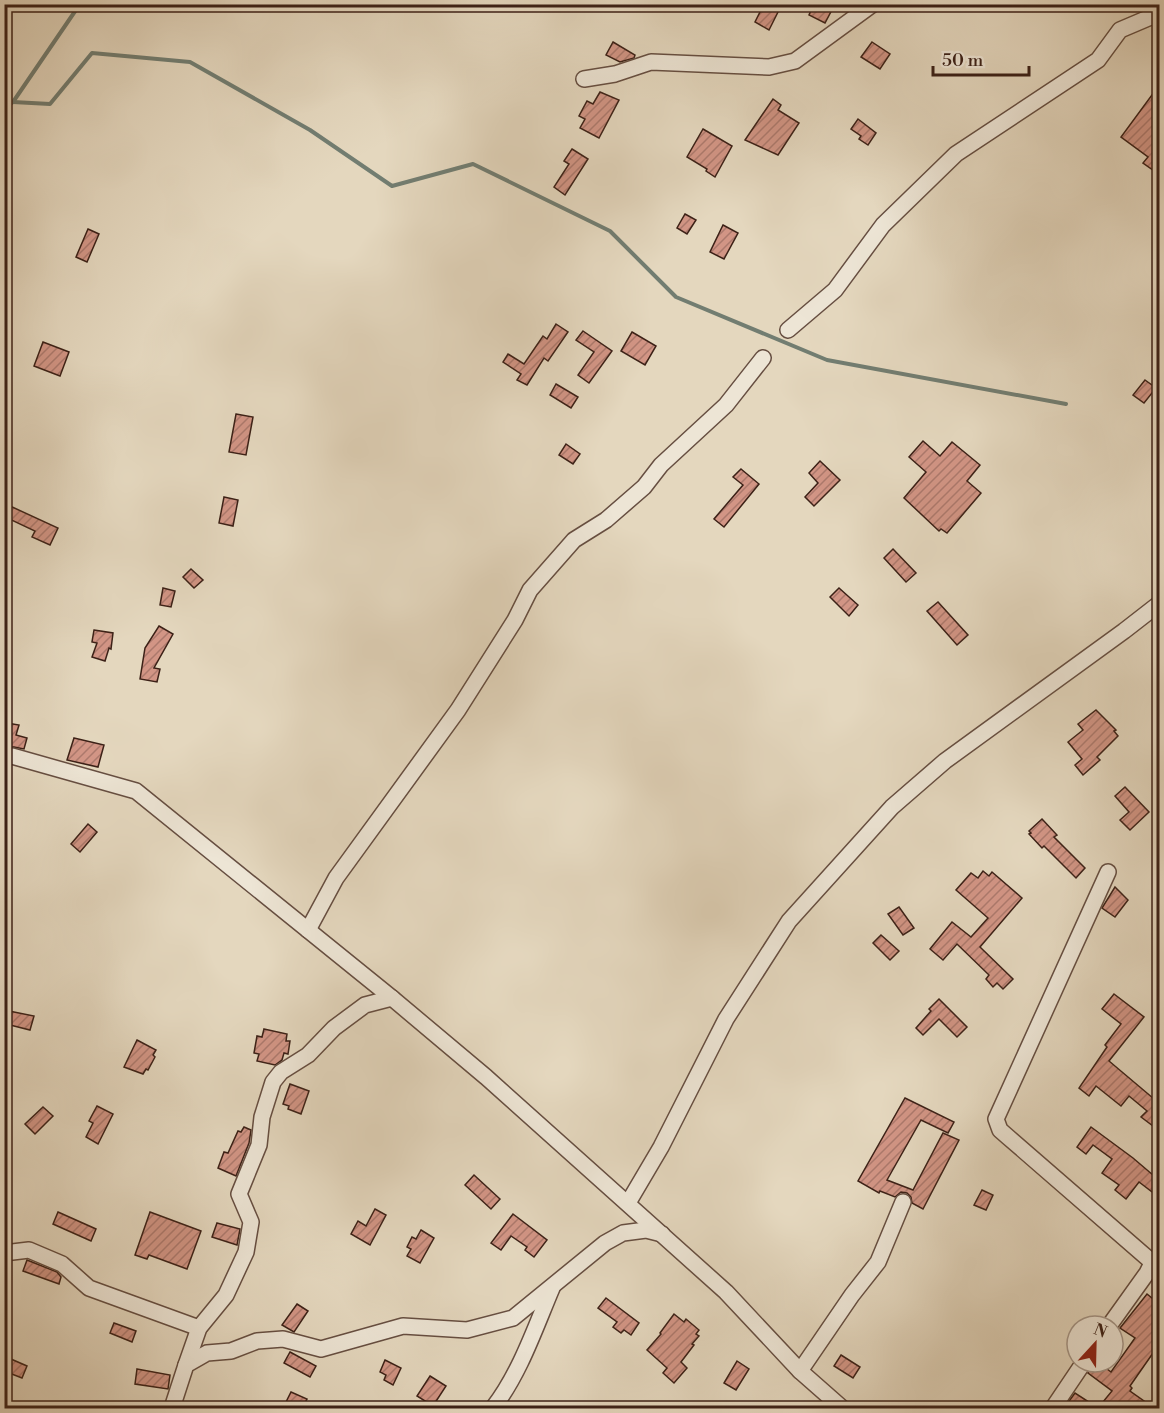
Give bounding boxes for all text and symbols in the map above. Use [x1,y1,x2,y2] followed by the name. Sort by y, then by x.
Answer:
[933,39,1029,77] scale bar
[942,49,984,72] text: 50 m
[1065,1314,1125,1374] north arrow
[1091,1319,1110,1343] text: N

